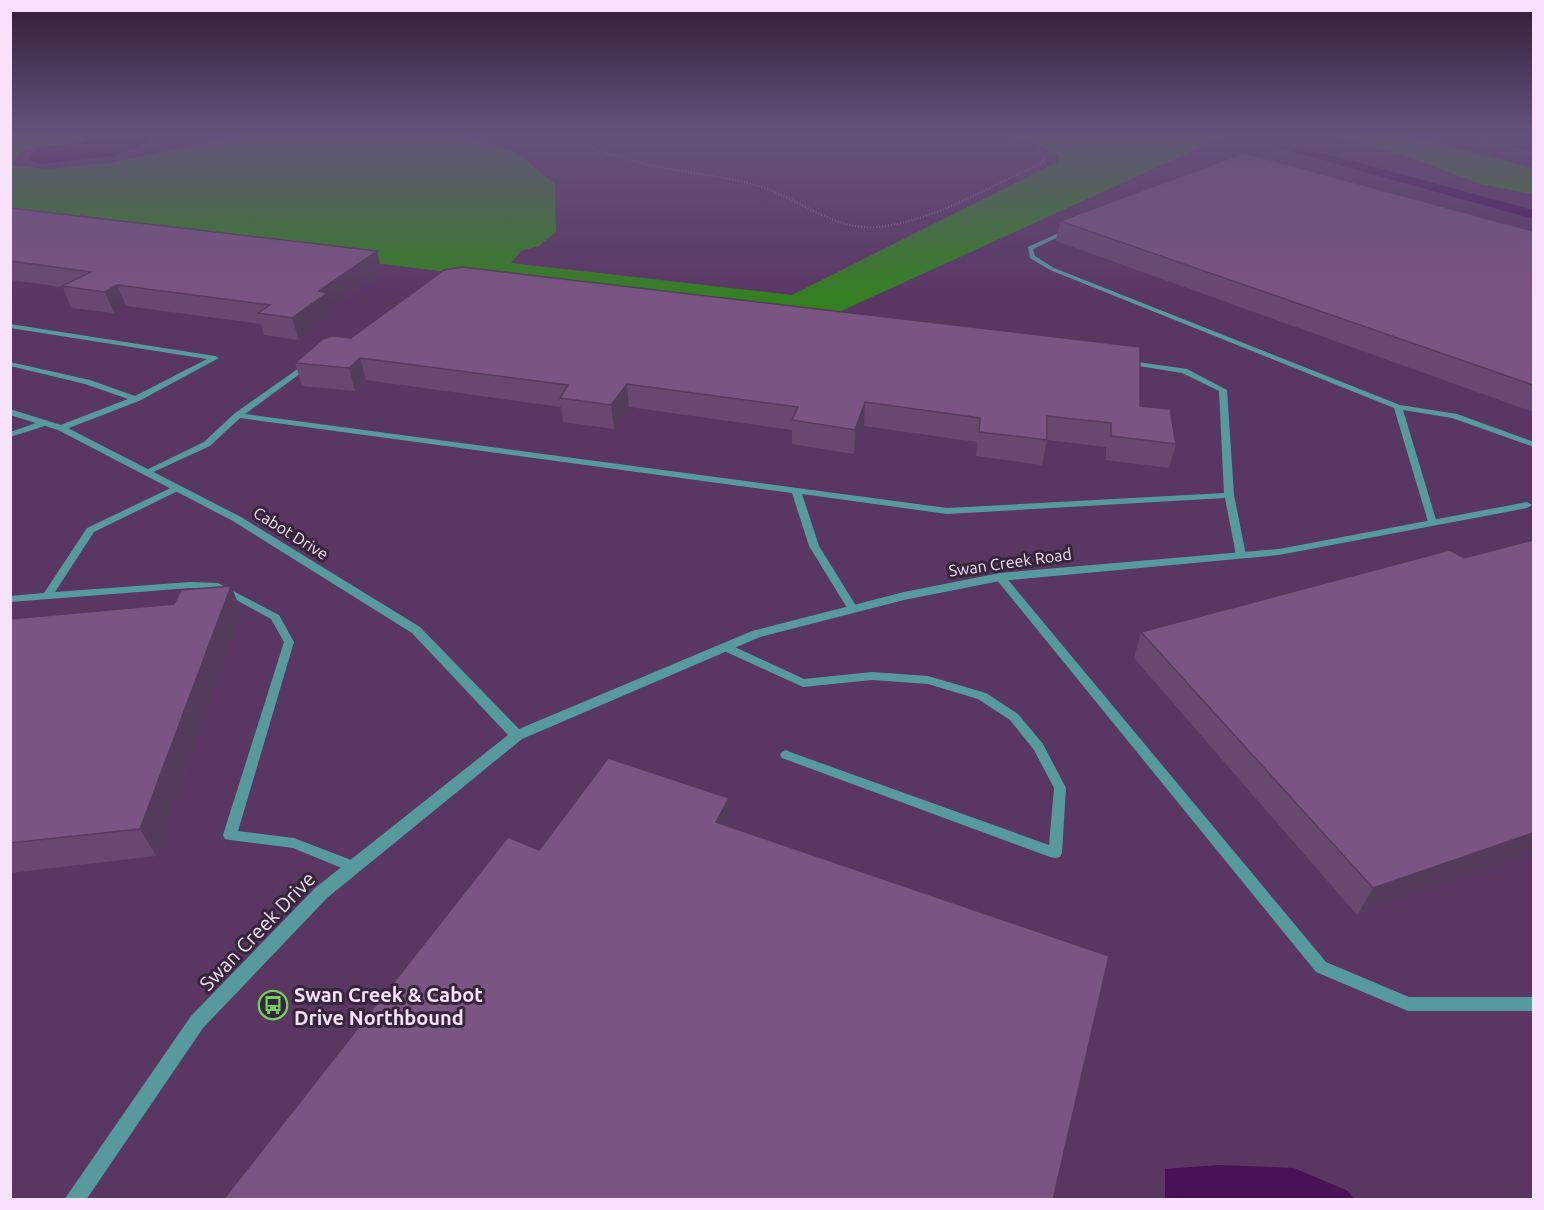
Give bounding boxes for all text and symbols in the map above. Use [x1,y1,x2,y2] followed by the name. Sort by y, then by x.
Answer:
[250,503,332,563] street label: Cabot Drive
[947,544,1073,580] street label: Swan Creek Road
[195,867,319,995] street label: Swan Creek Drive
[294,983,483,1029] place label: Swan Creek & Cabot Drive Northbound
[257,989,289,1021] bus stop icon: Swan Creek & Cabot Drive Northbound

